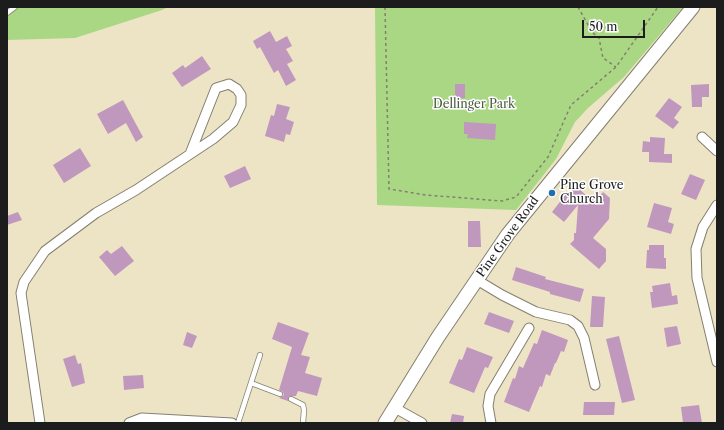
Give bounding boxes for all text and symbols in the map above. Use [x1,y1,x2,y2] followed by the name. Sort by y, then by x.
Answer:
[584,12,647,38] scale bar
[589,19,618,34] text: 50 m
[433,98,515,112] park label: Dellinger Park
[560,179,623,207] place label: Pine Grove Church
[547,188,557,198] marker: Pine Grove Church
[474,194,542,280] street label: Pine Grove Road

